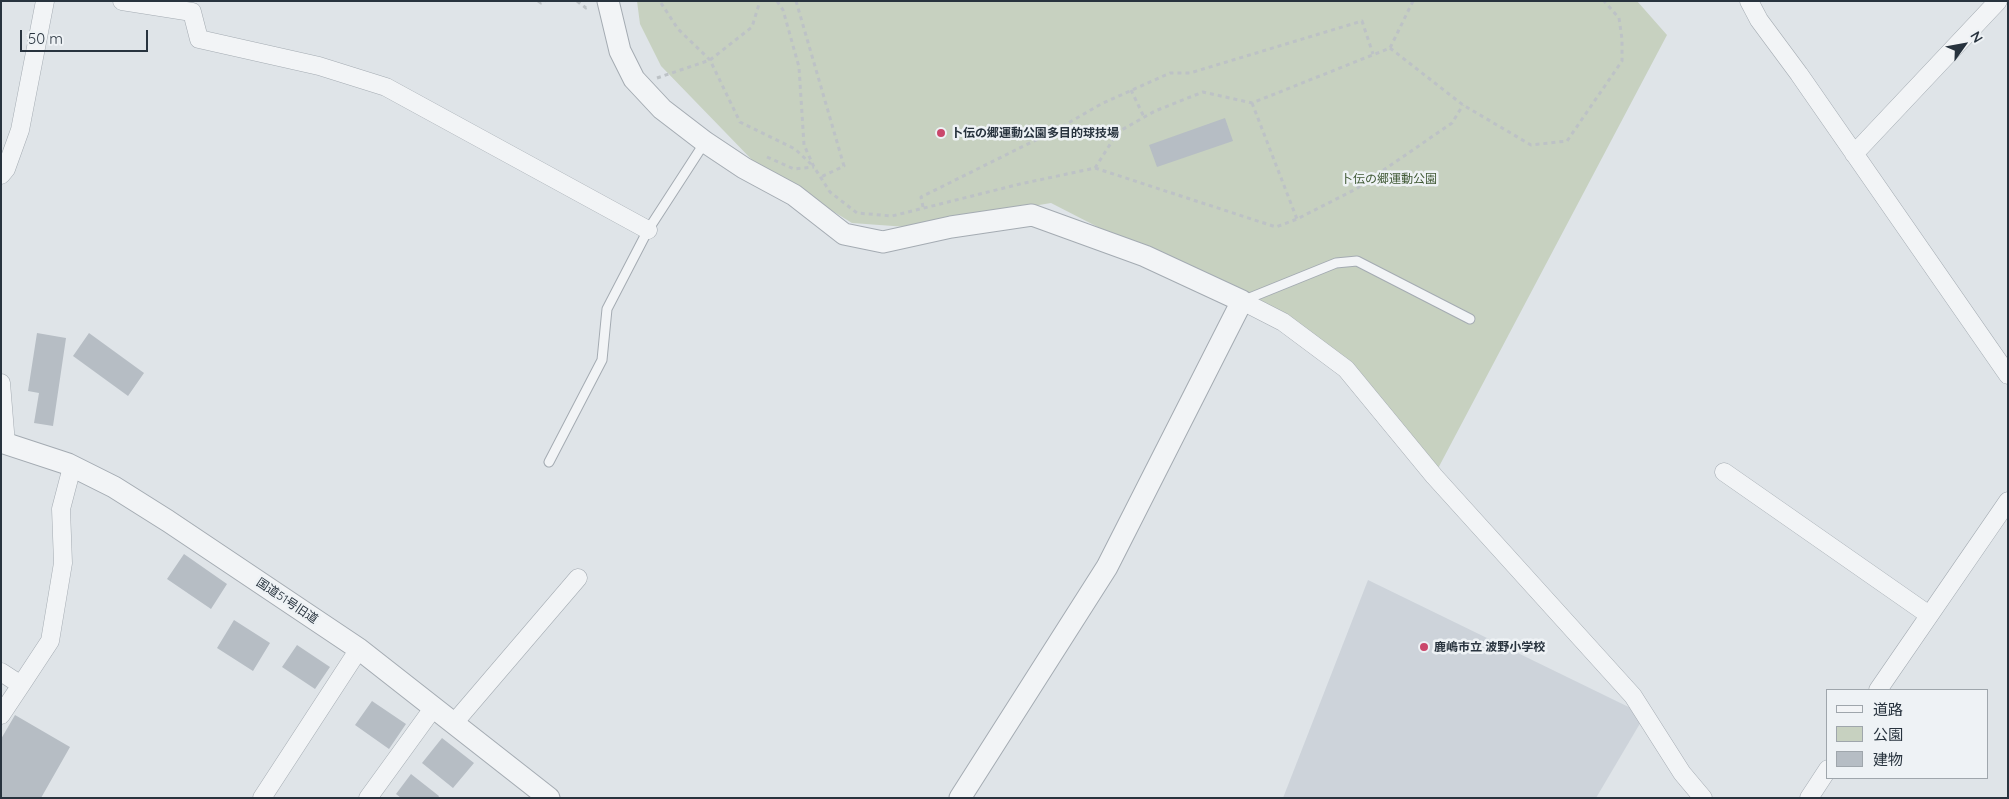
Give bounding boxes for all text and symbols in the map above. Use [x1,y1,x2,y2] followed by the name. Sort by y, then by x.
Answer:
[22,20,150,52] scale bar
[1939,20,1989,70] north arrow
[1966,28,1987,46] text: N
[28,29,63,48] text: 50 m
[951,126,1119,140] place label: 卜伝の郷運動公園多目的球技場
[935,127,947,139] marker: 卜伝の郷運動公園多目的球技場
[1341,172,1437,186] park label: 卜伝の郷運動公園
[254,575,320,627] street label: 国道51号旧道
[1434,640,1545,654] place label: 鹿嶋市立 波野小学校
[1418,641,1430,653] marker: 鹿嶋市立 波野小学校
[1826,689,1989,779] legend
[1873,700,1903,719] text: 道路
[1873,725,1903,744] text: 公園
[1873,750,1903,769] text: 建物

